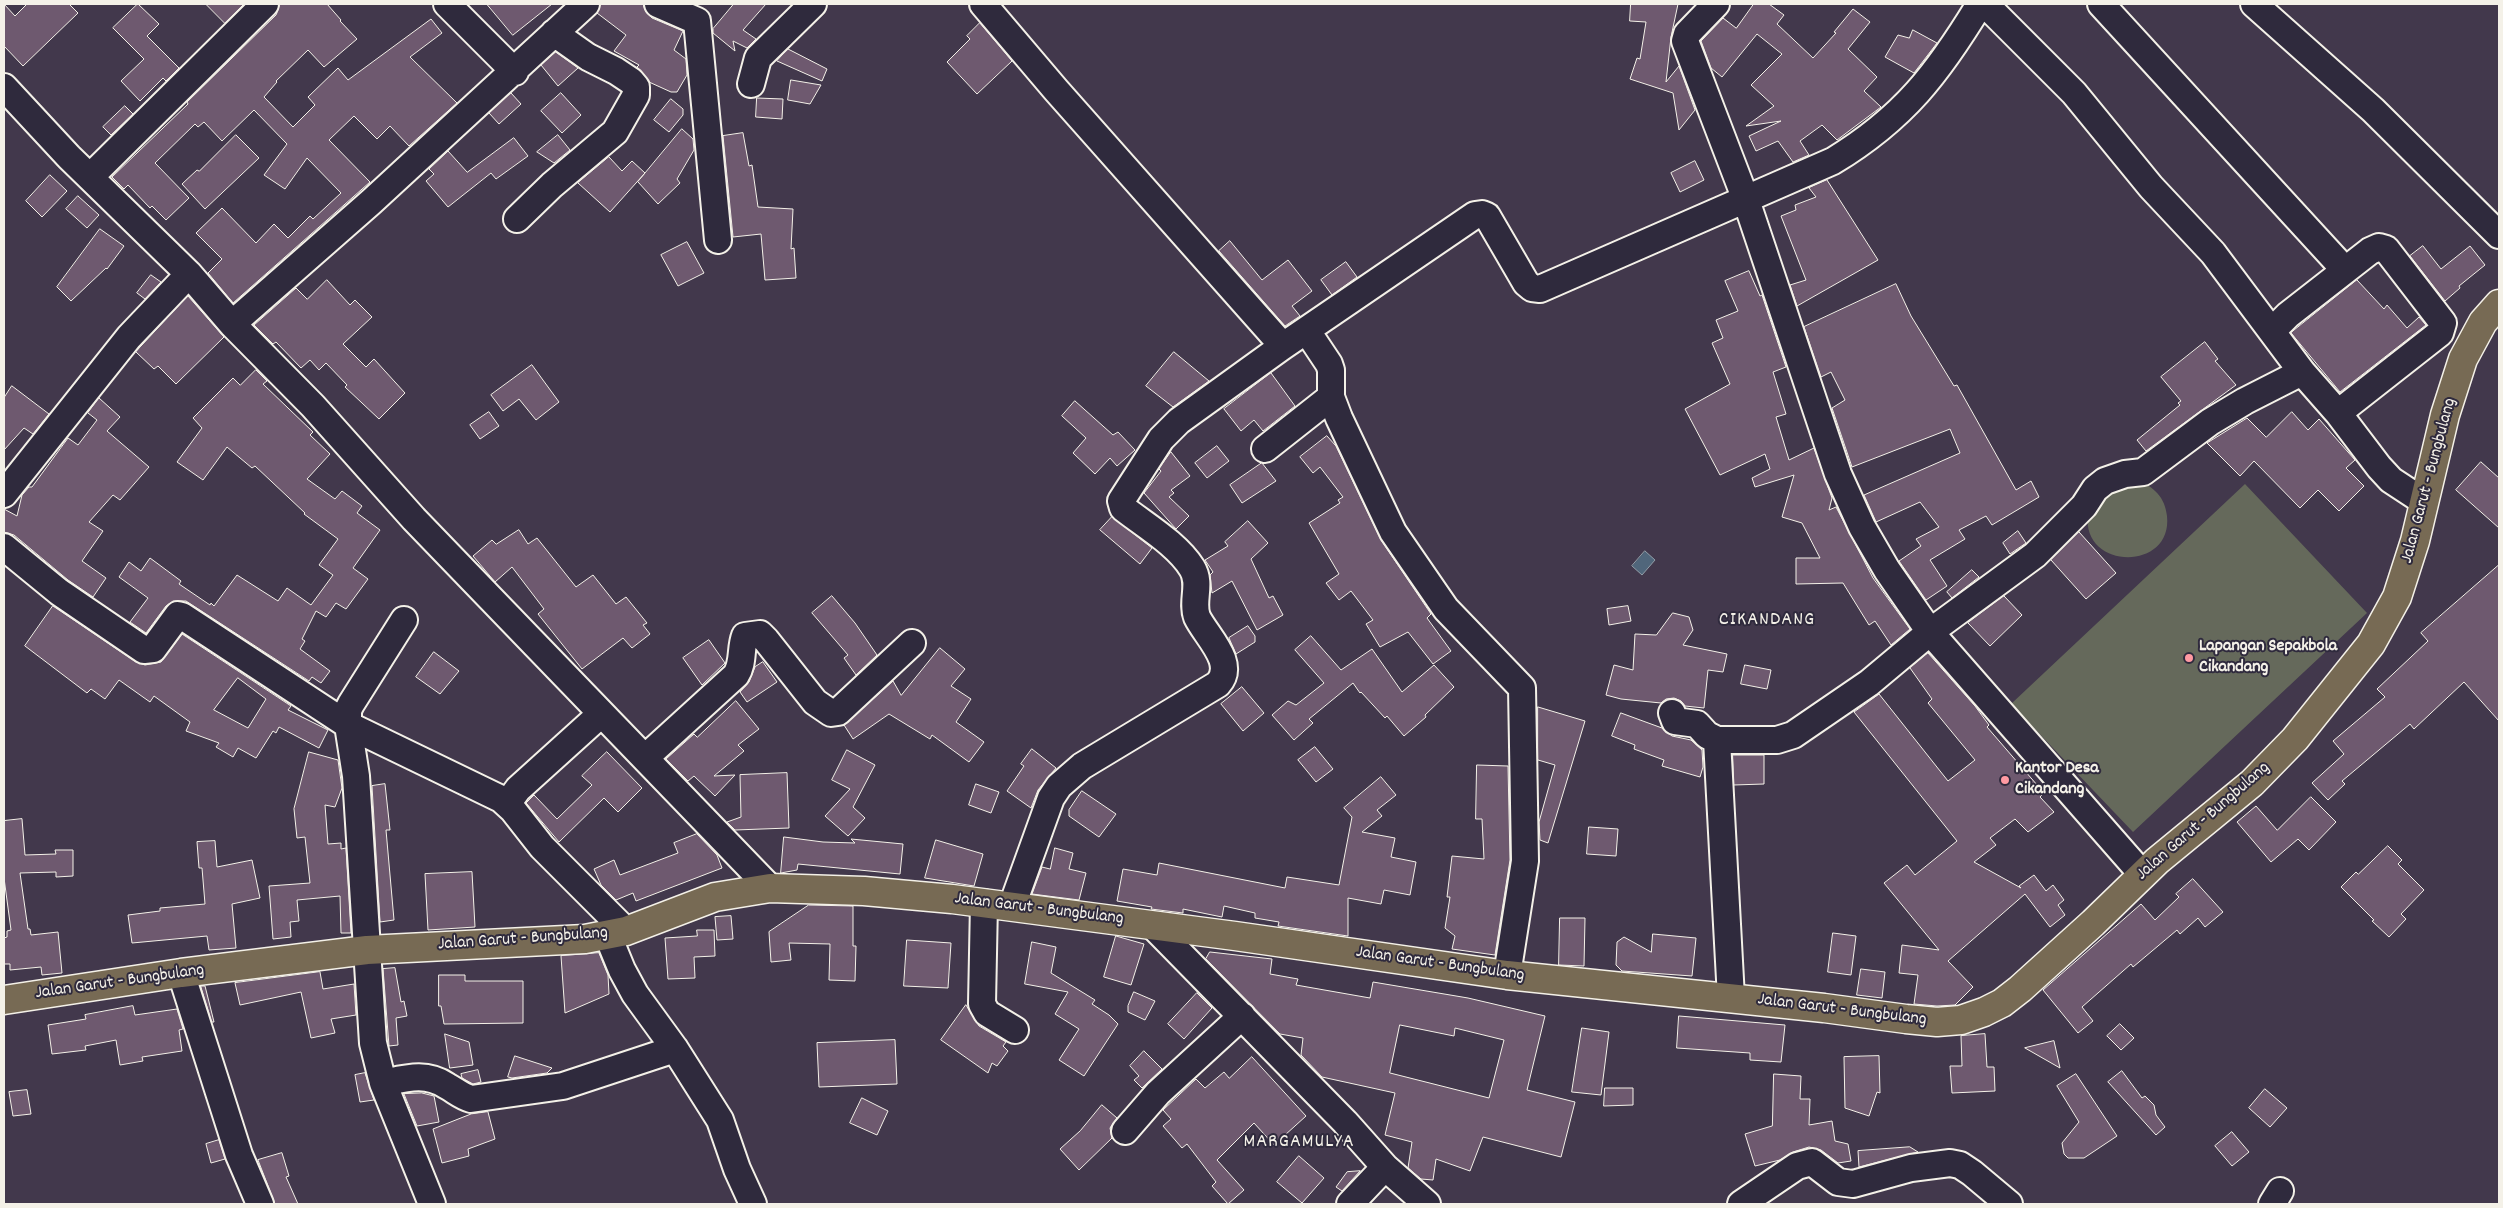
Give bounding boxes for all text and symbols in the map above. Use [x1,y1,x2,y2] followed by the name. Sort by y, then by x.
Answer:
[2398,396,2462,566] street label: Jalan Garut - Bungbulang
[1718,609,1816,633] district label: CIKANDANG
[2199,637,2337,680] place label: Lapangan Sepakbola Cikandang
[2183,652,2195,664] marker: Lapangan Sepakbola Cikandang
[2133,758,2275,886] street label: Jalan Garut - Bungbulang
[2015,759,2099,802] place label: Kantor Desa Cikandang
[1999,774,2011,786] marker: Kantor Desa Cikandang
[953,889,1125,931] street label: Jalan Garut - Bungbulang
[437,923,609,957] street label: Jalan Garut - Bungbulang
[1354,942,1526,988] street label: Jalan Garut - Bungbulang
[34,960,206,1006] street label: Jalan Garut - Bungbulang
[1756,990,1928,1032] street label: Jalan Garut - Bungbulang
[1242,1131,1356,1155] district label: MARGAMULYA

